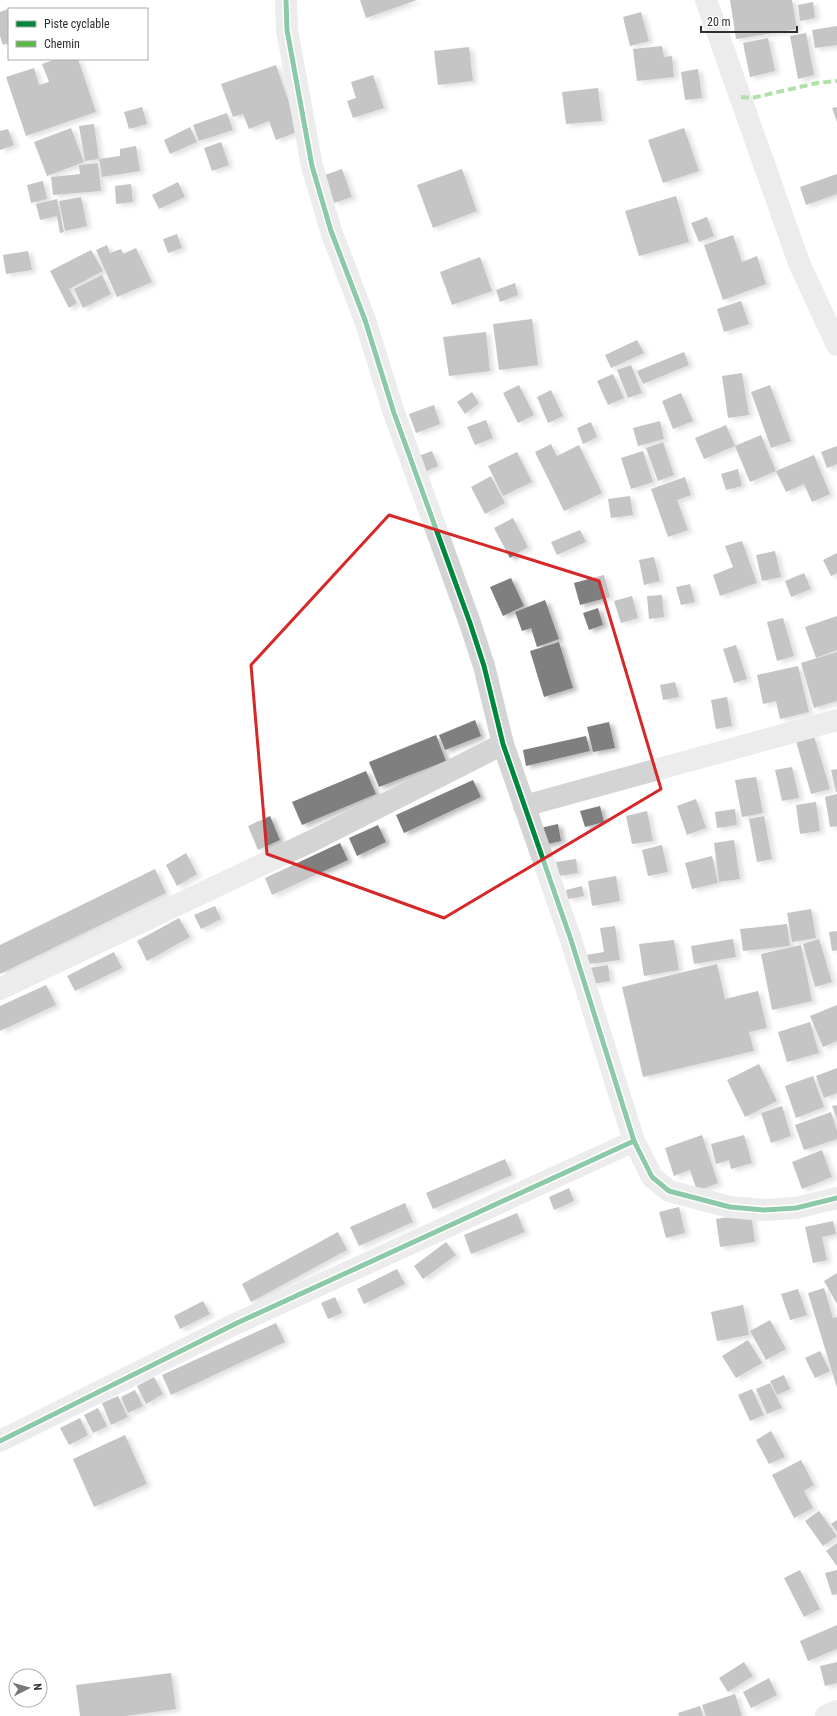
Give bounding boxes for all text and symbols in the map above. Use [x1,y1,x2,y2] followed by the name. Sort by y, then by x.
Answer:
[8,8,148,60] legend
[701,8,797,34] scale bar
[707,15,731,29] text: 20 m
[44,17,110,31] text: Piste cyclable
[44,37,80,51] text: Chemin
[8,1668,48,1708] north arrow
[31,1683,44,1691] text: N

